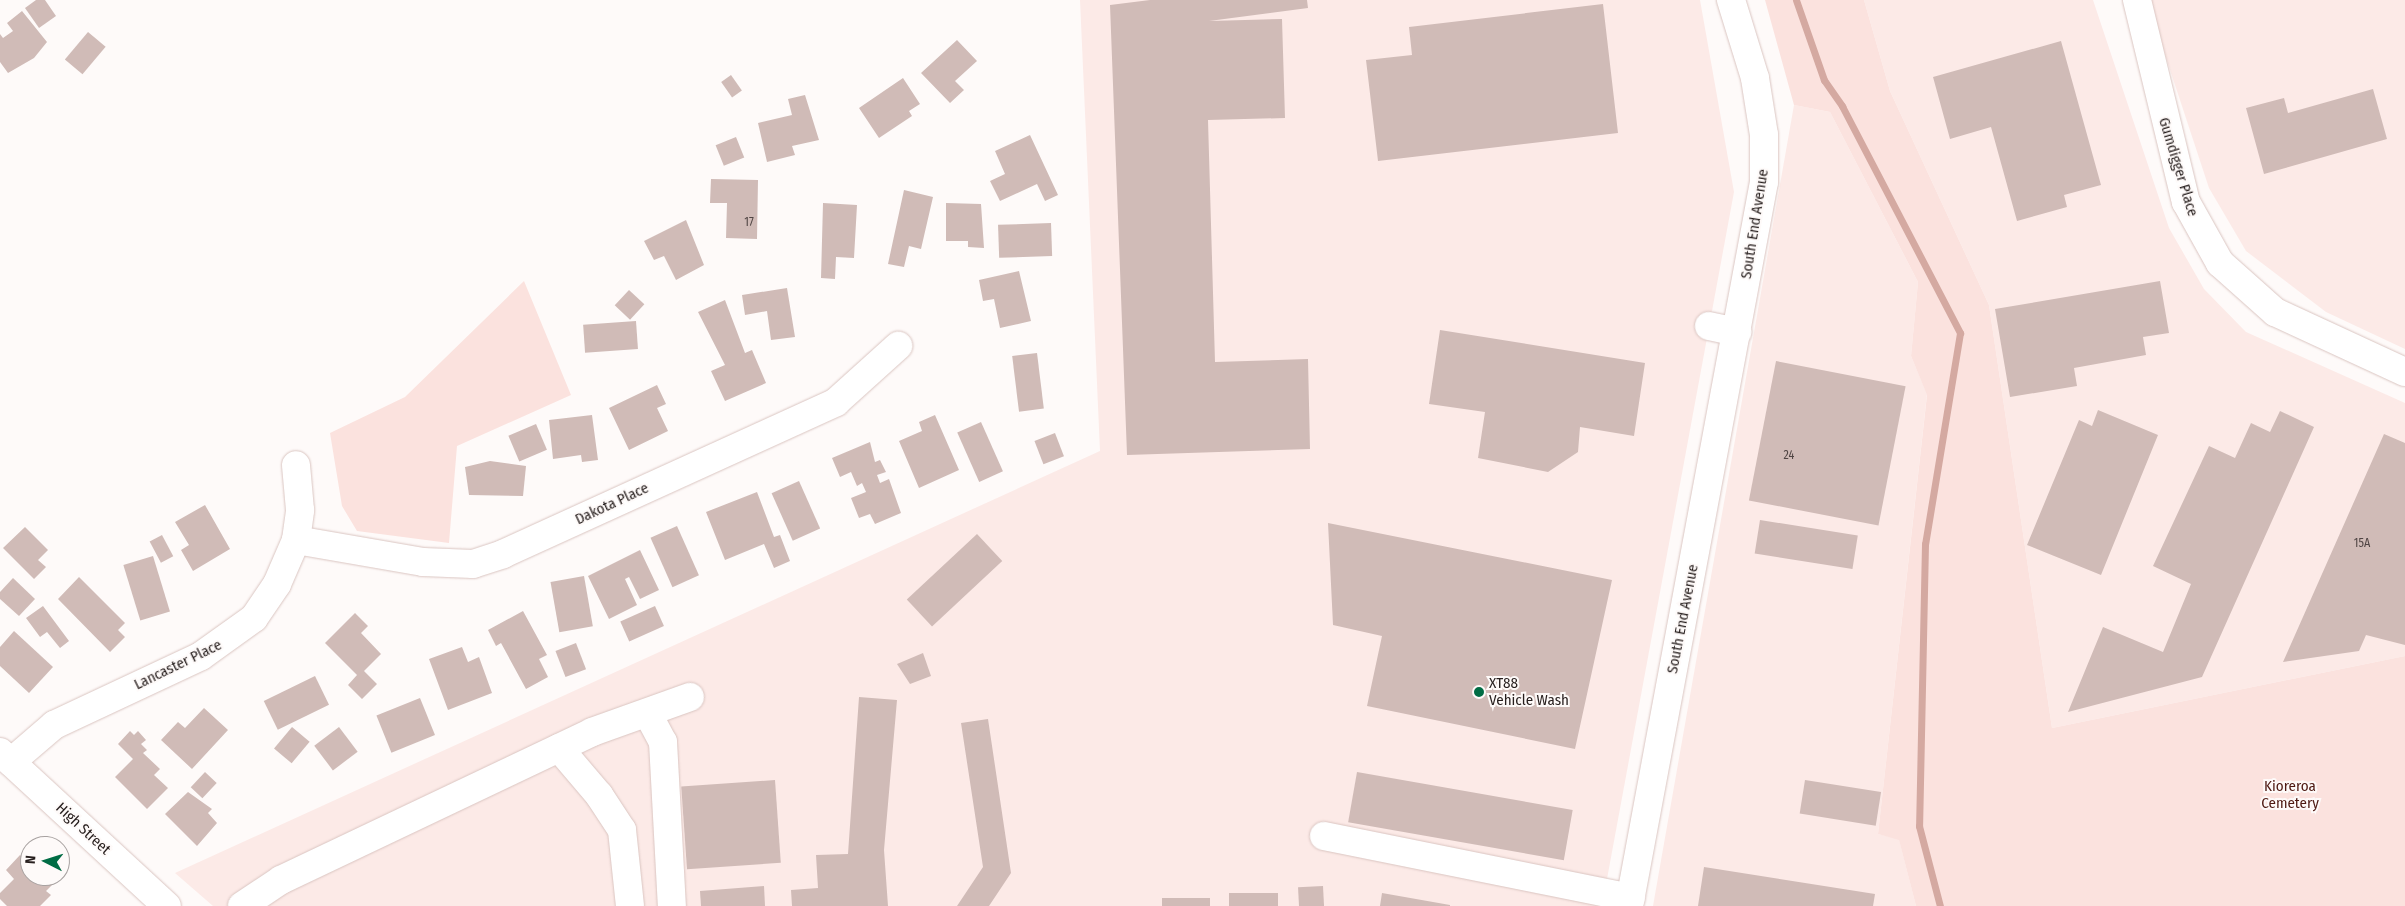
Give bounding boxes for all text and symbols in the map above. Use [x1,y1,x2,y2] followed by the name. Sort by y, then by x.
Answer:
[2154,115,2202,219] street label: Gumdigger Place
[1737,168,1773,280] street label: South End Avenue
[744,216,754,230] house number: 17
[1784,449,1794,463] house number: 24
[572,479,652,529] street label: Dakota Place
[2354,537,2370,551] house number: 15A
[1664,563,1702,675] street label: South End Avenue
[131,636,225,694] street label: Lancaster Place
[1489,674,1569,709] place label: XT88 Vehicle Wash
[1473,686,1485,698] marker: XT88 Vehicle Wash
[2261,777,2319,812] park label: Kioreroa Cemetery
[52,799,114,859] street label: High Street
[20,836,70,886] north arrow
[22,855,39,865] text: N

